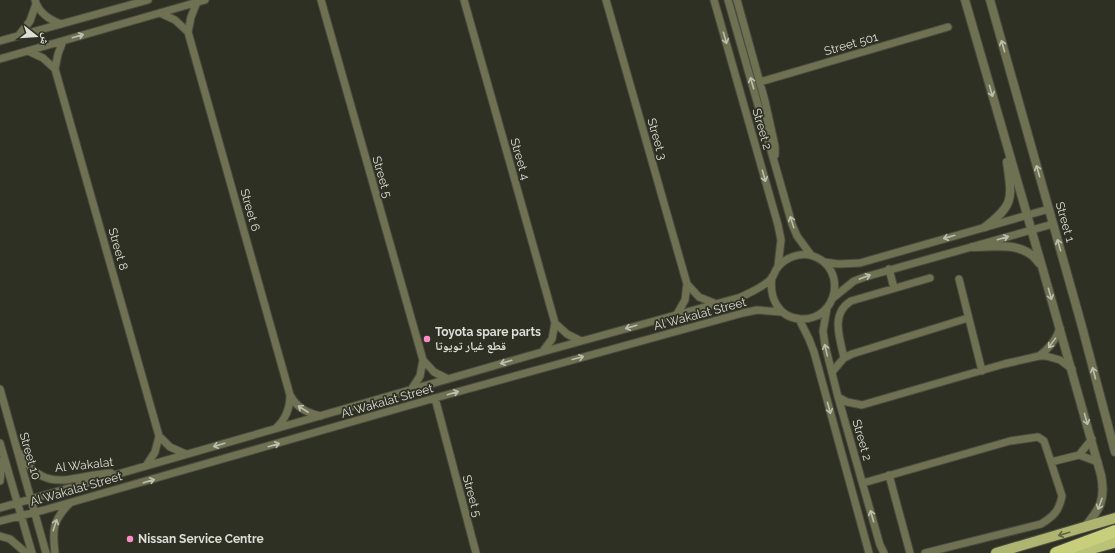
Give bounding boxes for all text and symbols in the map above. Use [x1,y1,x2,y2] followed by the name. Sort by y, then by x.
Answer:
[16,16,56,56] north arrow
[822,30,880,58] street label: Street 501
[36,31,53,47] text: ش
[722,31,729,44] one-way arrow
[71,32,84,40] one-way arrow
[999,40,1006,53] one-way arrow
[747,77,755,90] one-way arrow
[988,85,995,98] one-way arrow
[749,107,775,151] street label: Street 2
[644,117,670,161] street label: Street 3
[507,136,533,182] street label: Street 4
[369,154,395,200] street label: Street 5
[1034,165,1041,178] one-way arrow
[761,169,768,182] one-way arrow
[237,187,263,233] street label: Street 6
[1053,200,1077,244] street label: Street 1
[788,215,795,228] one-way arrow
[105,226,131,272] street label: Street 8
[943,234,956,241] one-way arrow
[997,234,1010,241] one-way arrow
[1055,239,1062,252] one-way arrow
[858,273,871,280] one-way arrow
[1047,287,1054,300] one-way arrow
[652,295,748,333] street label: Al Wakalat Street
[625,324,638,331] one-way arrow
[435,325,541,354] place label: Toyota spare parts قطع غيار تويوتا
[422,334,432,344] marker: Toyota spare parts قطع غيار تويوتا
[1048,338,1056,349] one-way arrow
[822,344,830,357] one-way arrow
[571,354,584,362] one-way arrow
[500,359,513,366] one-way arrow
[1090,367,1098,380] one-way arrow
[339,381,435,421] street label: Al Wakalat Street
[446,389,459,396] one-way arrow
[826,401,833,414] one-way arrow
[298,405,309,413] one-way arrow
[1083,412,1090,425] one-way arrow
[849,418,875,462] street label: Street 2
[17,431,43,481] street label: Street 10
[267,441,280,448] one-way arrow
[213,442,226,449] one-way arrow
[54,455,114,475] street label: Al Wakalat
[28,469,124,509] street label: Al Wakalat Street
[460,473,484,519] street label: Street 5
[142,476,155,484] one-way arrow
[1096,497,1104,509] one-way arrow
[868,510,875,523] one-way arrow
[52,519,59,532] one-way arrow
[1058,531,1071,538] one-way arrow
[138,532,264,546] place label: Nissan Service Centre
[125,534,135,544] marker: Nissan Service Centre

